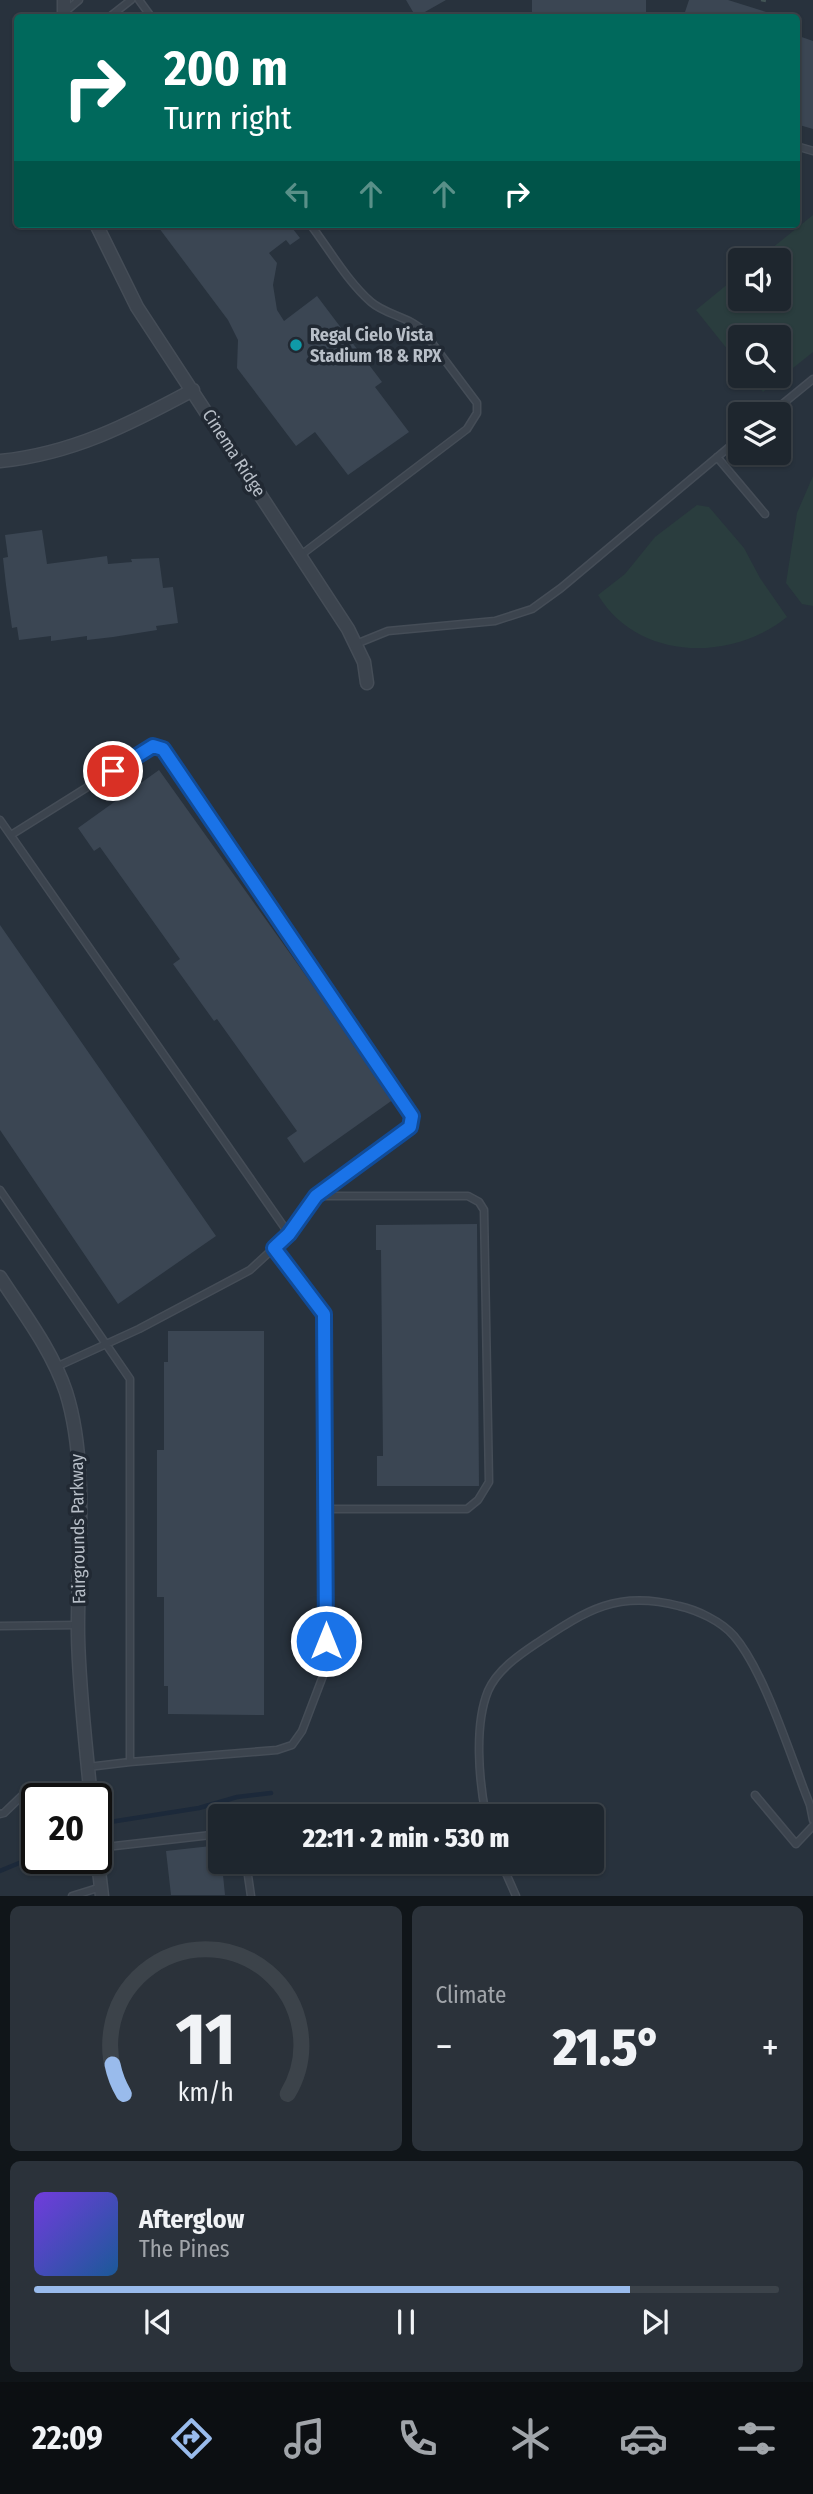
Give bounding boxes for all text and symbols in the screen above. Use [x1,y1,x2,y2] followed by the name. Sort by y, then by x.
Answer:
[164,39,288,98] text: 200 m
[49,42,140,133] icon: right
[164,99,291,137] text: Turn right
[279,175,317,213] icon: left
[352,175,390,213] icon: ahead
[425,175,463,213] icon: ahead
[498,175,536,213] icon: right
[728,248,791,465] map controls
[728,248,791,311] button: sound
[310,324,442,367] place label: Regal Cielo Vista Stadium 18 & RPX
[728,325,791,388] button: search
[288,337,304,353] marker: Regal Cielo Vista Stadium 18 & RPX
[728,402,791,465] button: layers
[198,405,271,501] street label: Cinema Ridge
[83,741,143,801] pin
[94,752,132,790] icon: arrive
[66,1454,90,1604] street label: Fairgrounds Parkway
[289,1604,363,1678] position arrow
[21,1783,112,1874] speed limit sign: 20
[303,1823,509,1854] text: 22:11 · 2 min · 530 m
[436,1981,506,2009] text: Climate
[176,1997,236,2084] text: 11
[553,2016,661,2079] text: 21.5°
[436,2024,453,2070] text: −
[762,2024,779,2070] text: +
[178,2078,234,2108] text: km/h
[139,2204,244,2235] text: Afterglow
[139,2235,230,2263] text: The Pines
[139,2303,177,2341] icon: previous
[387,2303,425,2341] icon: pause
[636,2303,674,2341] icon: next
[167,2414,216,2463] icon: directions
[280,2414,329,2463] icon: music
[393,2414,442,2463] icon: phone
[506,2414,555,2463] icon: climate
[619,2414,668,2463] icon: car
[732,2414,781,2463] icon: filters
[32,2419,103,2457] text: 22:09

